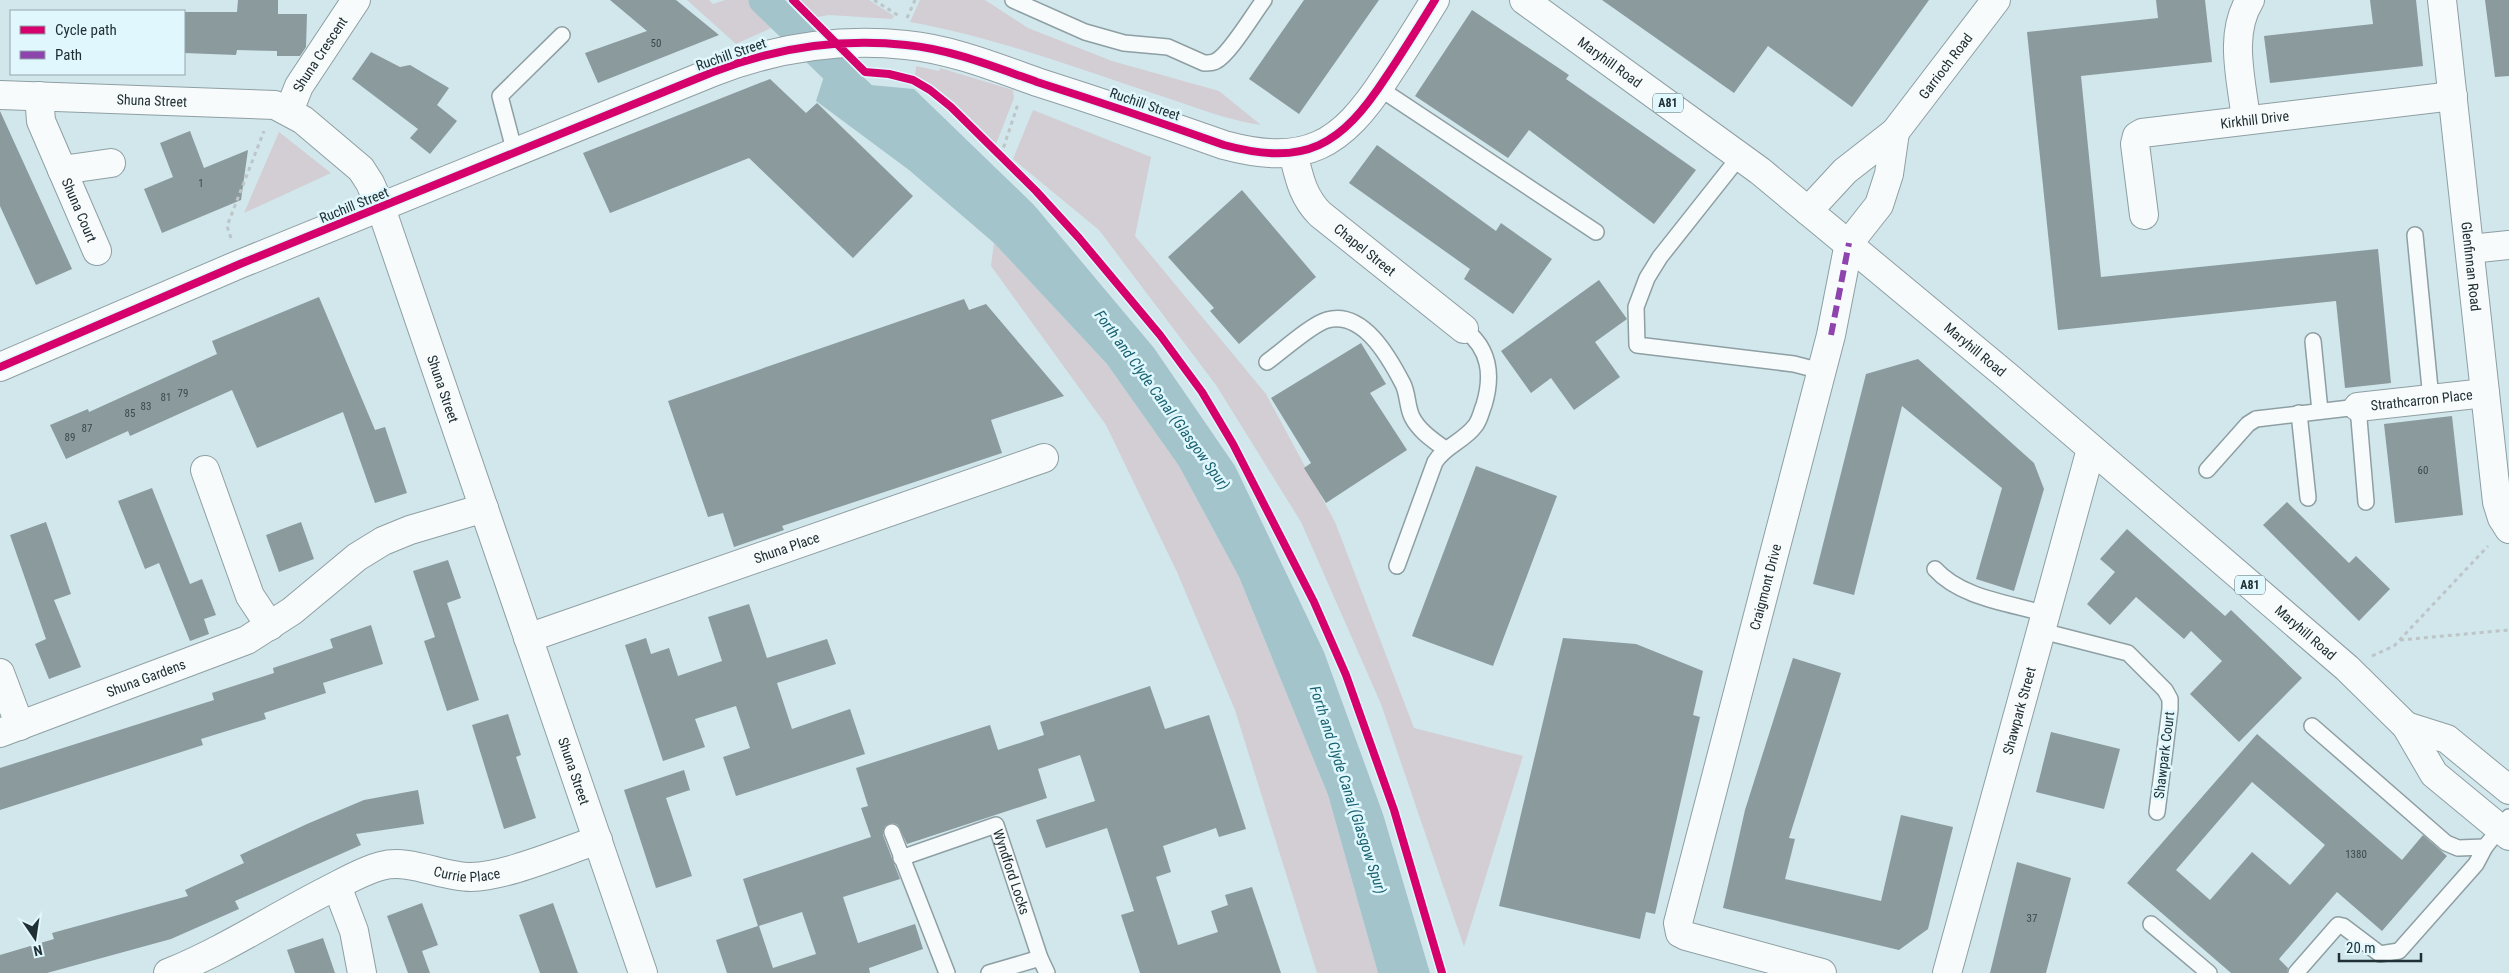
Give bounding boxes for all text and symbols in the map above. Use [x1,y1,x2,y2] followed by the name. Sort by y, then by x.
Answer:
[10,10,185,75] legend
[290,14,351,94] street label: Shuna Crescent
[55,21,117,39] text: Cycle path
[1915,30,1976,102] street label: Garrioch Road
[1575,34,1645,91] street label: Maryhill Road
[694,35,768,73] street label: Ruchill Street
[651,37,661,50] house number: 50
[55,46,82,64] text: Path
[1108,85,1182,123] street label: Ruchill Street
[116,91,187,110] street label: Shuna Street
[1653,94,1683,112] road number: A81
[2219,108,2290,132] street label: Kirkhill Drive
[59,176,100,244] street label: Shuna Court
[198,177,204,190] house number: 1
[317,184,391,226] street label: Ruchill Street
[1331,220,1399,279] street label: Chapel Street
[2458,221,2484,312] street label: Glenfinnan Road
[1091,307,1233,493] water label: Forth and Clyde Canal (Glasgow Spur)
[1941,319,2009,380] street label: Maryhill Road
[424,353,462,425] street label: Shuna Street
[2370,386,2474,414] street label: Strathcarron Place
[178,387,188,400] house number: 79
[161,391,171,404] house number: 81
[141,400,151,413] house number: 83
[125,407,135,420] house number: 85
[82,422,92,435] house number: 87
[65,431,75,444] house number: 89
[2418,464,2428,477] house number: 60
[752,529,822,567] street label: Shuna Place
[1747,542,1784,632] street label: Craigmont Drive
[2235,576,2265,594] road number: A81
[2272,602,2339,663] street label: Maryhill Road
[104,656,188,700] street label: Shuna Gardens
[1999,665,2039,756] street label: Shawpark Street
[1306,684,1390,896] water label: Forth and Clyde Canal (Glasgow Spur)
[2151,710,2177,800] street label: Shawpark Court
[555,735,593,807] street label: Shuna Street
[990,827,1033,917] street label: Wyndford Locks
[2345,848,2367,861] house number: 1380
[432,863,502,885] street label: Currie Place
[2027,912,2037,925] house number: 37
[10,913,60,963] north arrow
[2339,930,2422,962] scale bar
[2346,939,2376,957] text: 20 m
[32,942,44,959] text: N

